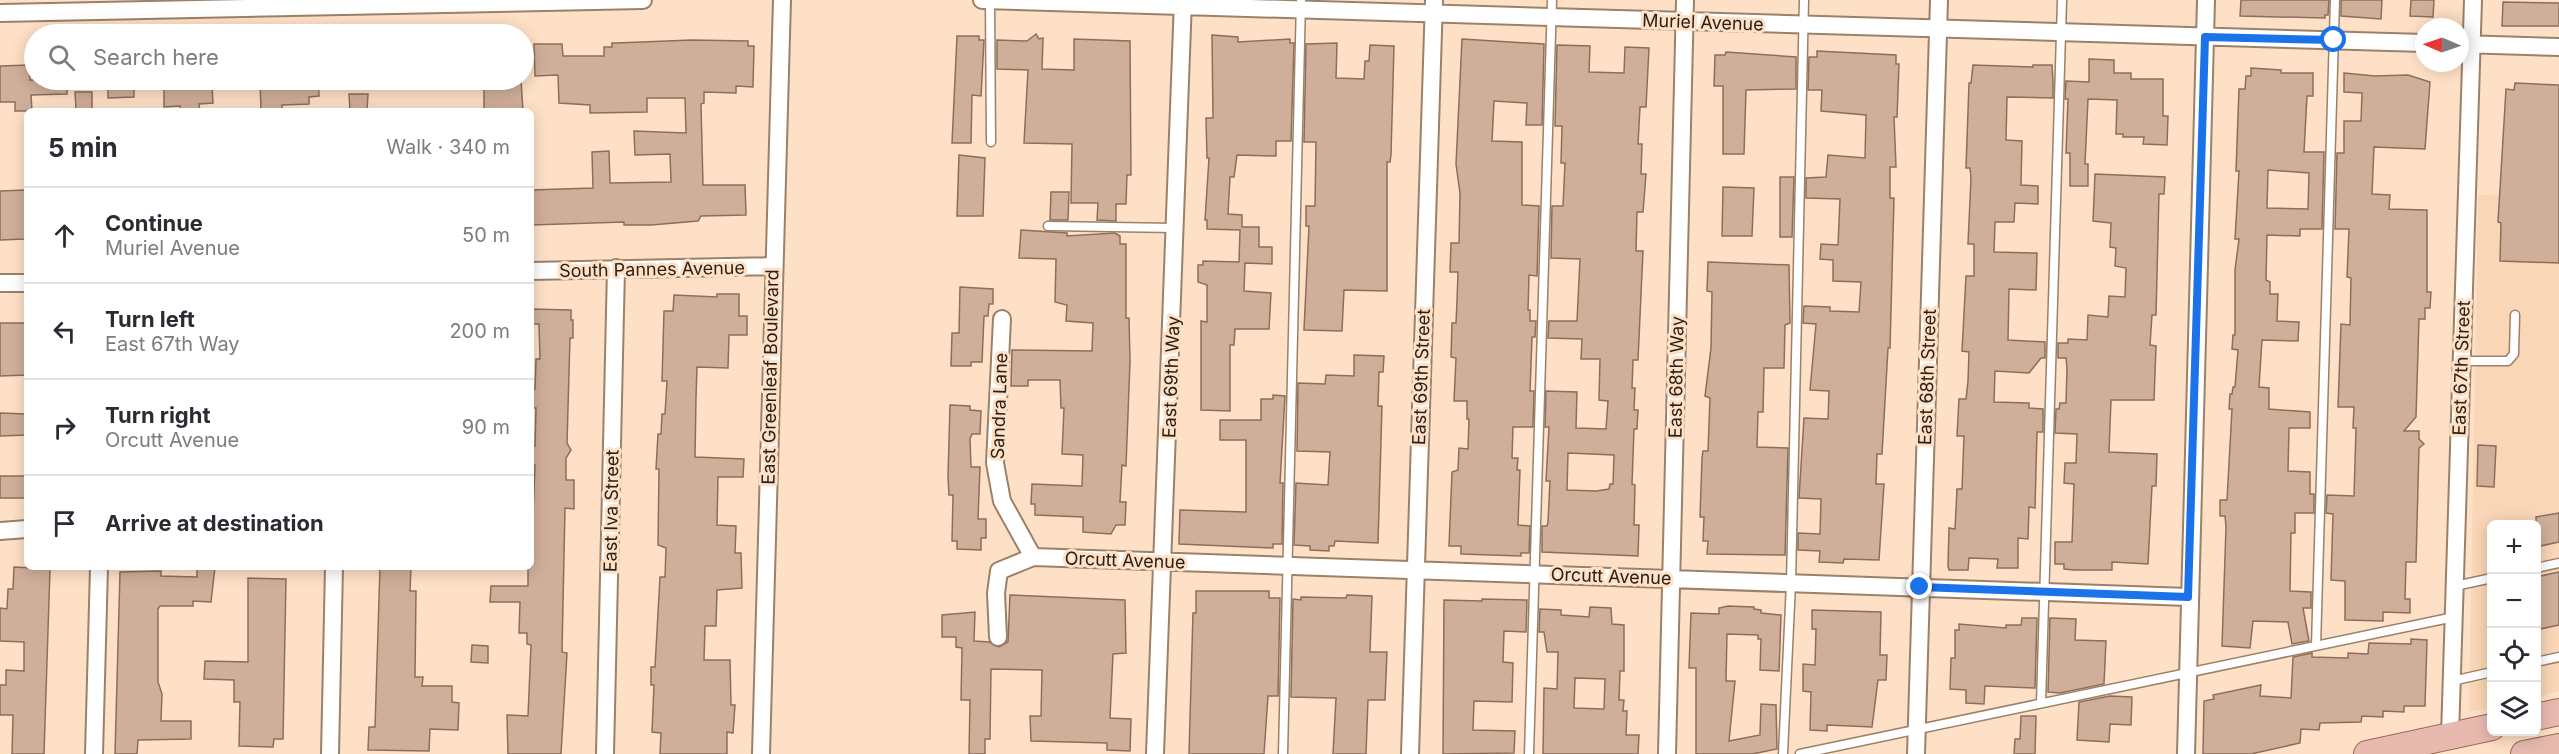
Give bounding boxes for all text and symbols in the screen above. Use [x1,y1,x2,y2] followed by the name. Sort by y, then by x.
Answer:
[1642,9,1764,35] street label: Muriel Avenue
[2415,18,2469,72] north arrow
[24,24,534,90] search box
[2320,26,2346,52] route start
[45,41,78,74] icon: search
[93,44,219,70] text: Search here
[48,132,118,163] text: 5 min
[386,135,510,159] text: Walk · 340 m
[105,210,203,236] text: Continue
[48,219,81,252] icon: ahead
[462,223,510,247] text: 50 m
[105,236,240,260] text: Muriel Avenue
[559,257,745,281] street label: South Pannes Avenue
[758,269,782,485] street label: East Greenleaf Boulevard
[2448,300,2474,436] street label: East 67th Street
[105,306,195,332] text: Turn left
[1408,308,1434,446] street label: East 69th Street
[1914,309,1940,445] street label: East 68th Street
[48,315,81,348] icon: left
[1158,315,1184,439] street label: East 69th Way
[1664,316,1688,438] street label: East 68th Way
[449,319,510,343] text: 200 m
[105,332,240,356] text: East 67th Way
[987,352,1011,460] street label: Sandra Lane
[105,402,211,428] text: Turn right
[48,411,81,444] icon: right
[462,415,510,439] text: 90 m
[105,428,239,452] text: Orcutt Avenue
[599,450,623,572] street label: East Iva Street
[48,507,81,540] icon: arrive
[105,510,324,536] text: Arrive at destination
[2487,520,2541,736] map controls
[2487,520,2541,574] button: +
[1064,547,1186,573] street label: Orcutt Avenue
[1550,563,1672,589] street label: Orcutt Avenue
[1906,573,1932,599] route end
[2487,574,2541,628] button: −
[2487,628,2541,682] button: locate
[2487,682,2541,736] button: layers

